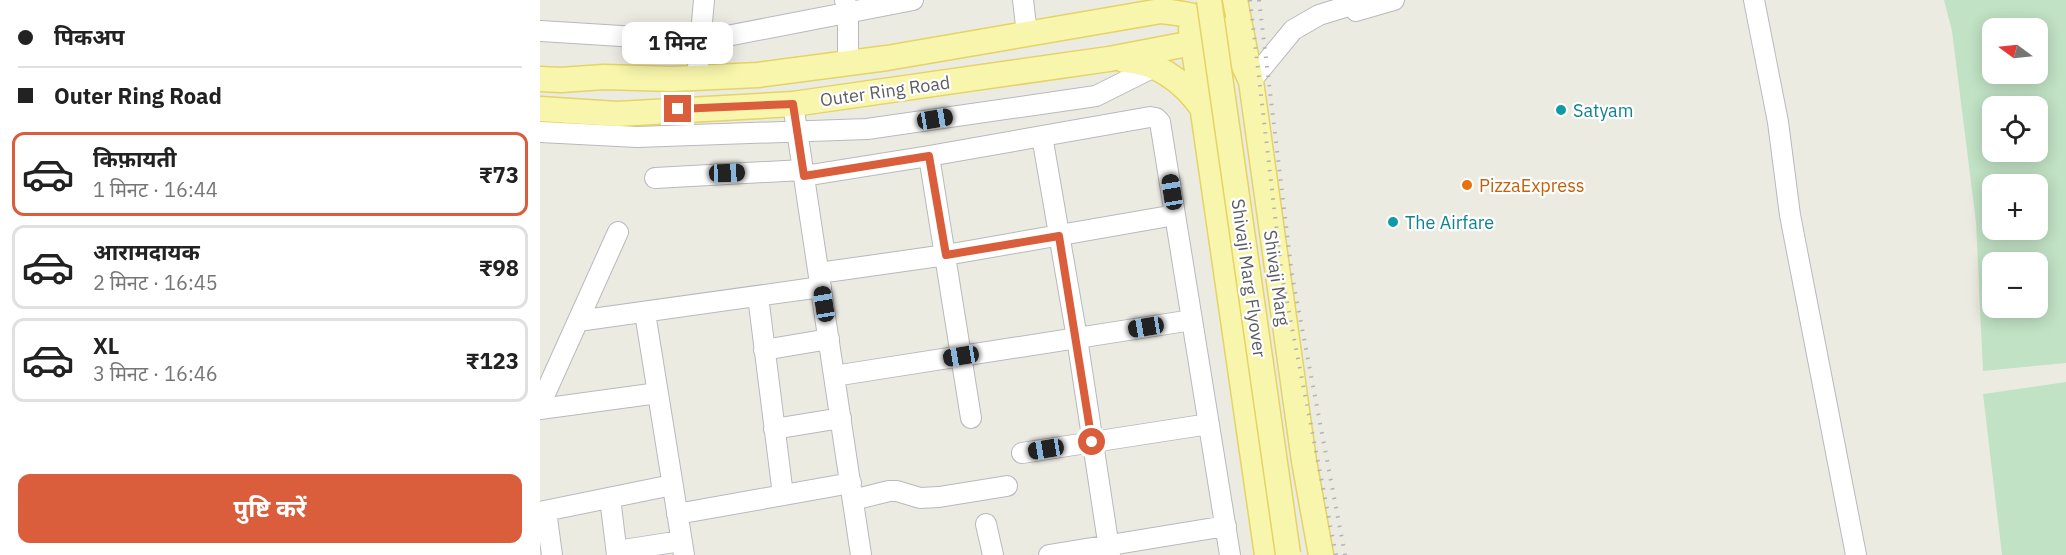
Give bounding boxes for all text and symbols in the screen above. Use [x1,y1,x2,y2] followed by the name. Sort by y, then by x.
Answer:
[1982,18,2048,84] north arrow
[1982,18,2048,318] map controls
[54,22,125,51] text: पिकअप
[622,22,734,64] callout: 1 मिनट
[648,29,707,56] text: 1 मिनट
[818,70,952,112] street label: Outer Ring Road
[54,81,222,110] text: Outer Ring Road
[664,95,691,122] route end
[1982,96,2048,162] button: locate
[1573,99,1633,122] place label: Satyam
[1554,103,1568,117] marker: Satyam
[916,107,954,131] car
[93,144,177,173] text: किफ़ायती
[21,147,75,201] icon: car
[479,160,519,189] text: ₹73
[709,163,745,183] car
[1160,173,1184,211] car
[1479,174,1585,197] place label: PizzaExpress
[1982,174,2048,240] button: +
[93,176,218,203] text: 1 मिनट · 16:44
[1460,178,1474,192] marker: PizzaExpress
[1226,197,1272,359] street label: Shivaji Marg Flyover
[1405,211,1494,234] place label: The Airfare
[1386,215,1400,229] marker: The Airfare
[1259,229,1295,328] street label: Shivaji Marg
[93,237,200,266] text: आरामदायक
[21,240,75,294] icon: car
[1982,252,2048,318] button: −
[479,253,519,282] text: ₹98
[93,269,218,296] text: 2 मिनट · 16:45
[812,285,836,323] car
[1127,315,1165,339] car
[93,331,119,360] text: XL
[21,333,75,387] icon: car
[942,344,980,368] car
[466,346,519,375] text: ₹123
[93,360,218,387] text: 3 मिनट · 16:46
[1078,428,1105,455] route start
[1027,437,1065,461] car
[18,474,522,543] button: पुष्टि करें

